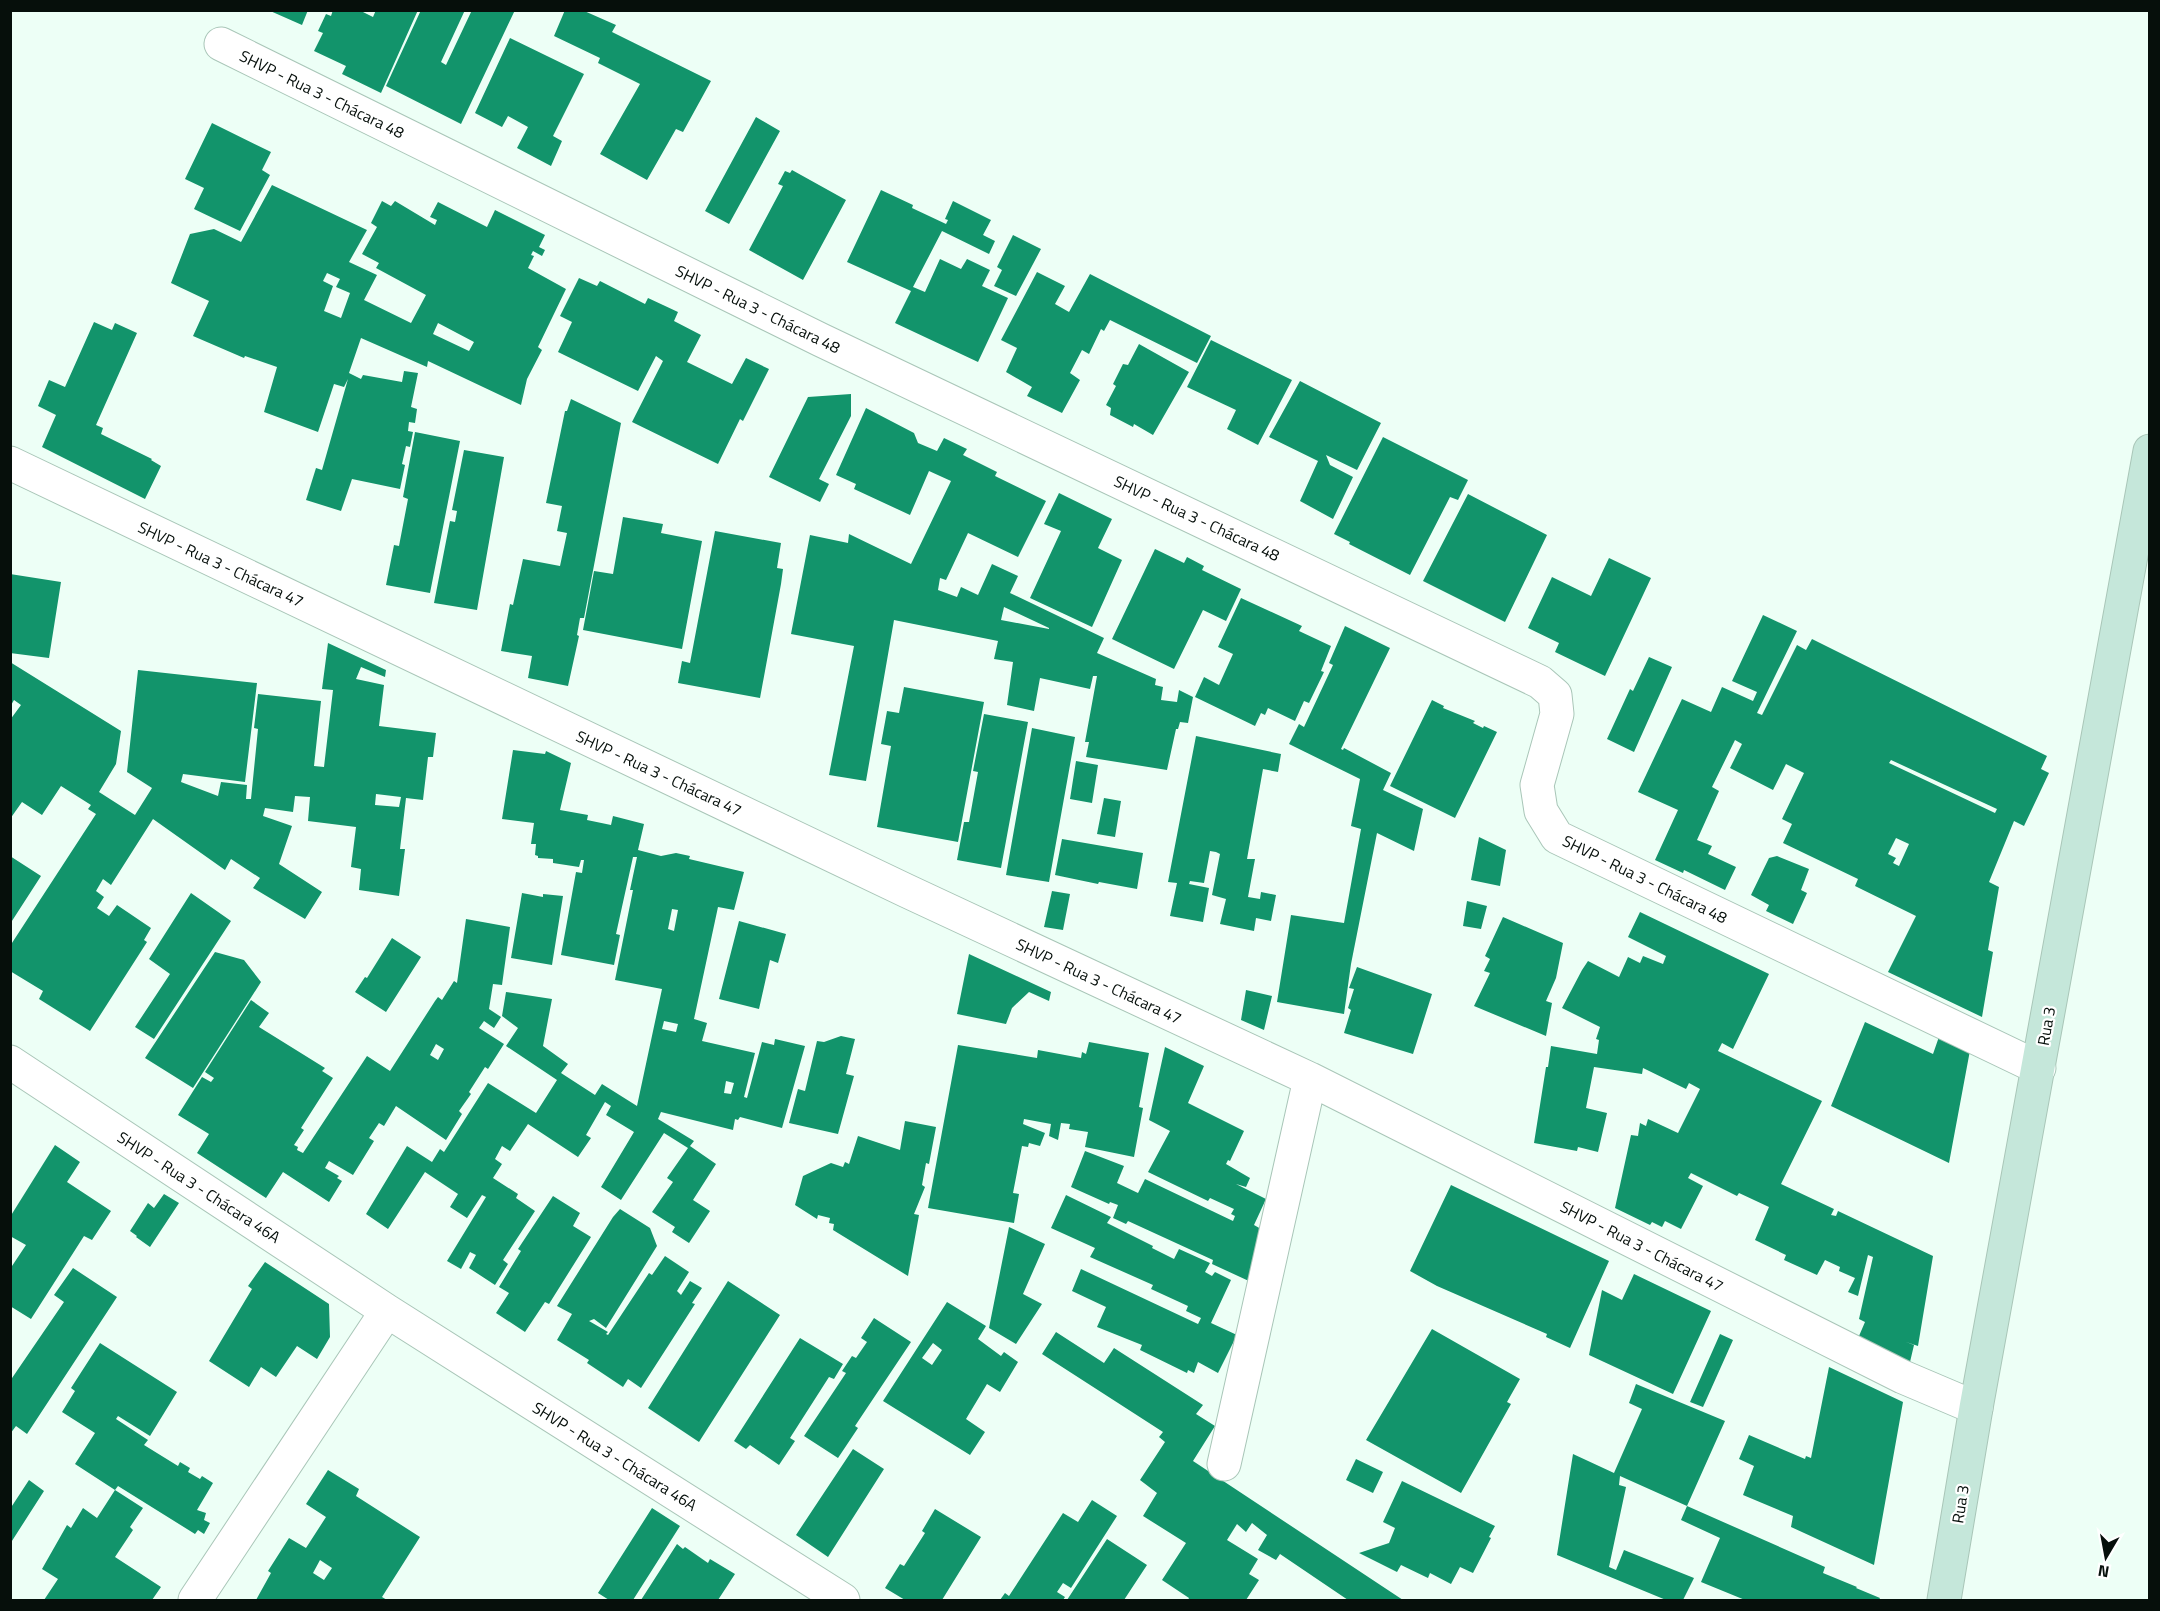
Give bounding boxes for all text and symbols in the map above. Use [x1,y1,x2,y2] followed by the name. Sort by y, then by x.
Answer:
[236,44,408,144] street label: SHVP - Rua 3 - Chácara 48
[672,259,844,359] street label: SHVP - Rua 3 - Chácara 48
[1110,469,1284,567] street label: SHVP - Rua 3 - Chácara 48
[134,515,308,613] street label: SHVP - Rua 3 - Chácara 47
[572,724,746,822] street label: SHVP - Rua 3 - Chácara 47
[1559,829,1731,929] street label: SHVP - Rua 3 - Chácara 48
[1012,932,1186,1030] street label: SHVP - Rua 3 - Chácara 47
[2031,1005,2061,1047] street label: Rua 3
[113,1125,286,1249] street label: SHVP - Rua 3 - Chácara 46A
[1556,1194,1728,1298] street label: SHVP - Rua 3 - Chácara 47
[528,1395,702,1517] street label: SHVP - Rua 3 - Chácara 46A
[1945,1483,1975,1525] street label: Rua 3
[2076,1527,2136,1587] north arrow
[2096,1559,2111,1585] text: N

